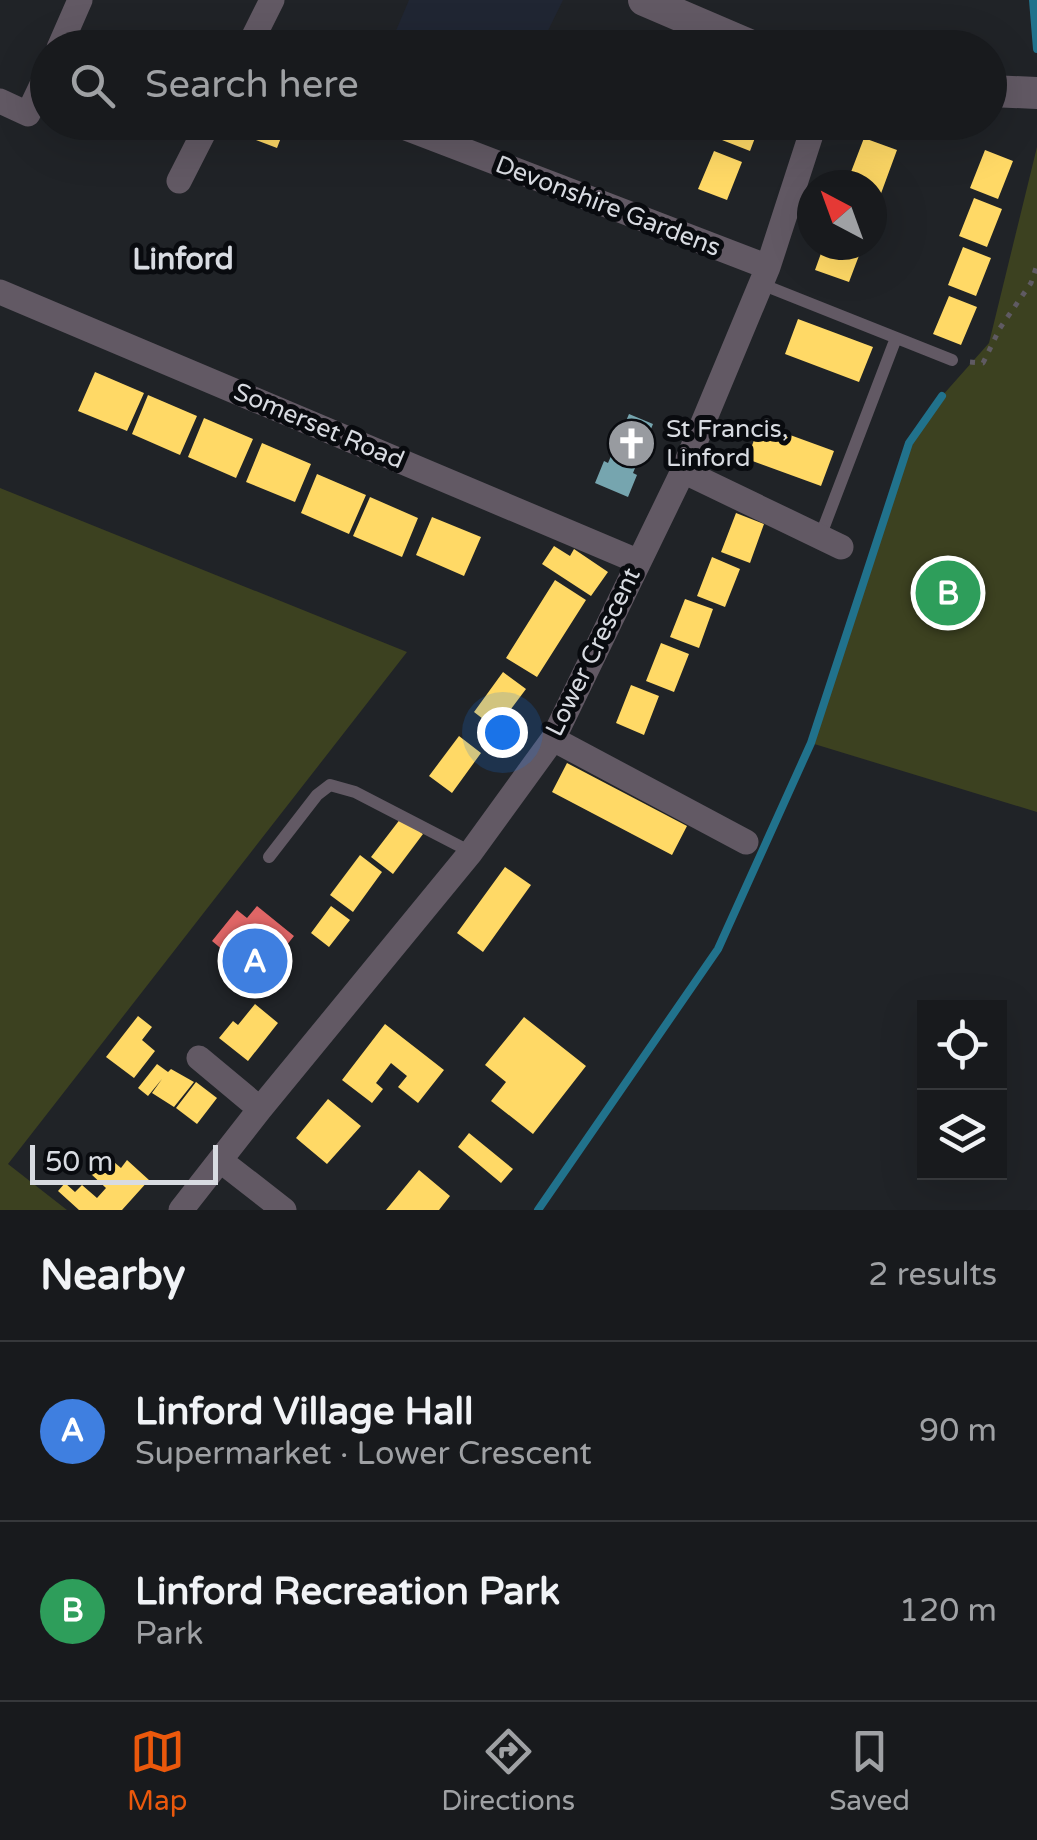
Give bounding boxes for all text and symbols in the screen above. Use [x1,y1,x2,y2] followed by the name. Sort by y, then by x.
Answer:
[30,30,1007,140] search box
[65,58,120,113] icon: search
[145,62,359,108] text: Search here
[491,149,725,263] street label: Devonshire Gardens
[797,170,887,260] north arrow
[132,241,234,278] district label: Linford
[229,377,409,475] street label: Somerset Road
[666,414,788,473] place label: St Francis, Linford
[605,417,657,469] church icon: St Francis, Linford
[916,556,980,630] pin: B
[539,562,647,741] street label: Lower Crescent
[477,707,528,758] your location
[222,924,288,998] pin: A
[917,1000,1007,1180] map controls
[917,1000,1007,1090] button: locate
[917,1090,1007,1180] button: layers
[30,1140,218,1184] scale bar
[45,1145,113,1179] text: 50 m
[40,1250,185,1301] text: Nearby
[868,1256,997,1294] text: 2 results
[135,1389,473,1435] text: Linford Village Hall
[61,1412,84,1450] text: A
[919,1412,997,1450] text: 90 m
[135,1435,592,1473] text: Supermarket · Lower Crescent
[135,1569,560,1615] text: Linford Recreation Park
[61,1592,84,1630] text: B
[899,1592,997,1630] text: 120 m
[135,1615,203,1653] text: Park
[127,1724,187,1818] tab: Map
[441,1724,575,1818] tab: Directions
[829,1724,910,1818] tab: Saved

